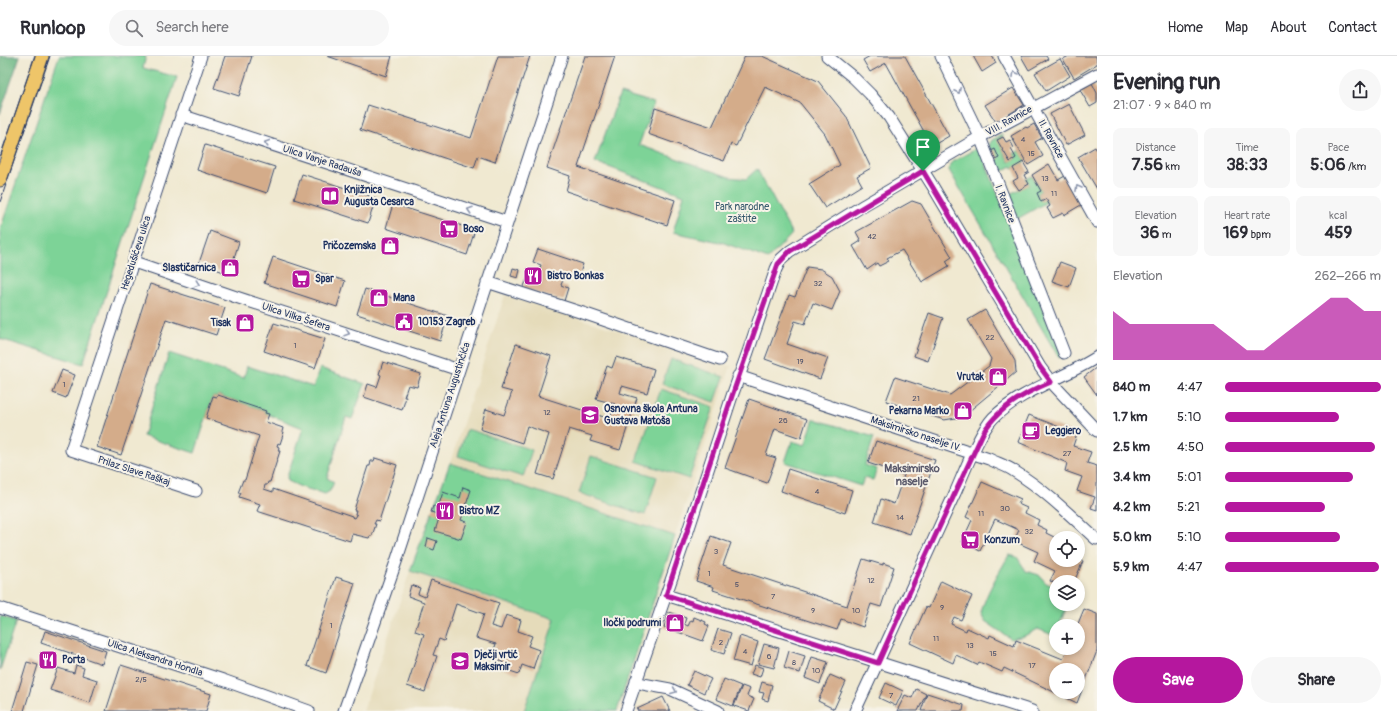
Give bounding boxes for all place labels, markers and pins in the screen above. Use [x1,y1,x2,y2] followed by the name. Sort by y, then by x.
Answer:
[906,130,940,171] pin
[344,184,414,208] place label: Knjižnica Augusta Cesarca
[319,185,341,207] library icon: Knjižnica Augusta Cesarca
[438,218,460,240] supermarket icon: Boso
[463,223,485,235] place label: Boso
[379,235,401,257] shop icon: Pričozemska
[323,240,376,252] place label: Pričozemska
[219,257,241,279] shop icon: Slastičarnica
[162,262,216,274] place label: Slastičarnica
[522,265,544,287] restaurant icon: Bistro Bonkas
[290,268,312,290] supermarket icon: Spar
[547,270,604,282] place label: Bistro Bonkas
[315,273,334,285] place label: Spar
[368,287,390,309] shop icon: Mana
[393,292,415,304] place label: Mana
[393,311,415,333] public building icon: 10153 Zagreb
[234,312,256,334] shop icon: Tisak
[418,316,476,328] place label: 10153 Zagreb
[209,317,232,329] place label: Tisak
[987,366,1009,388] shop icon: Vrutak
[957,371,985,383] place label: Vrutak
[952,400,974,422] shop icon: Pekarna Marko
[604,403,698,427] place label: Osnovna škola Antuna Gustava Matoša
[579,404,601,426] school or university icon: Osnovna škola Antuna Gustava Matoša
[889,405,950,417] place label: Pekarna Marko
[1020,420,1042,442] cafe icon: Leggiero
[1045,425,1082,437] place label: Leggiero
[434,500,456,522] restaurant icon: Bistro MZ
[459,505,500,517] place label: Bistro MZ
[959,529,981,551] supermarket icon: Konzum
[984,534,1020,546] place label: Konzum
[664,612,686,634] shop icon: Iločki podrumi
[603,617,661,629] place label: Iločki podrumi
[37,649,59,671] restaurant icon: Porta
[474,649,518,673] place label: Dječji vrtić Maksimir
[449,650,471,672] school or university icon: Dječji vrtić Maksimir
[62,654,85,666] place label: Porta

